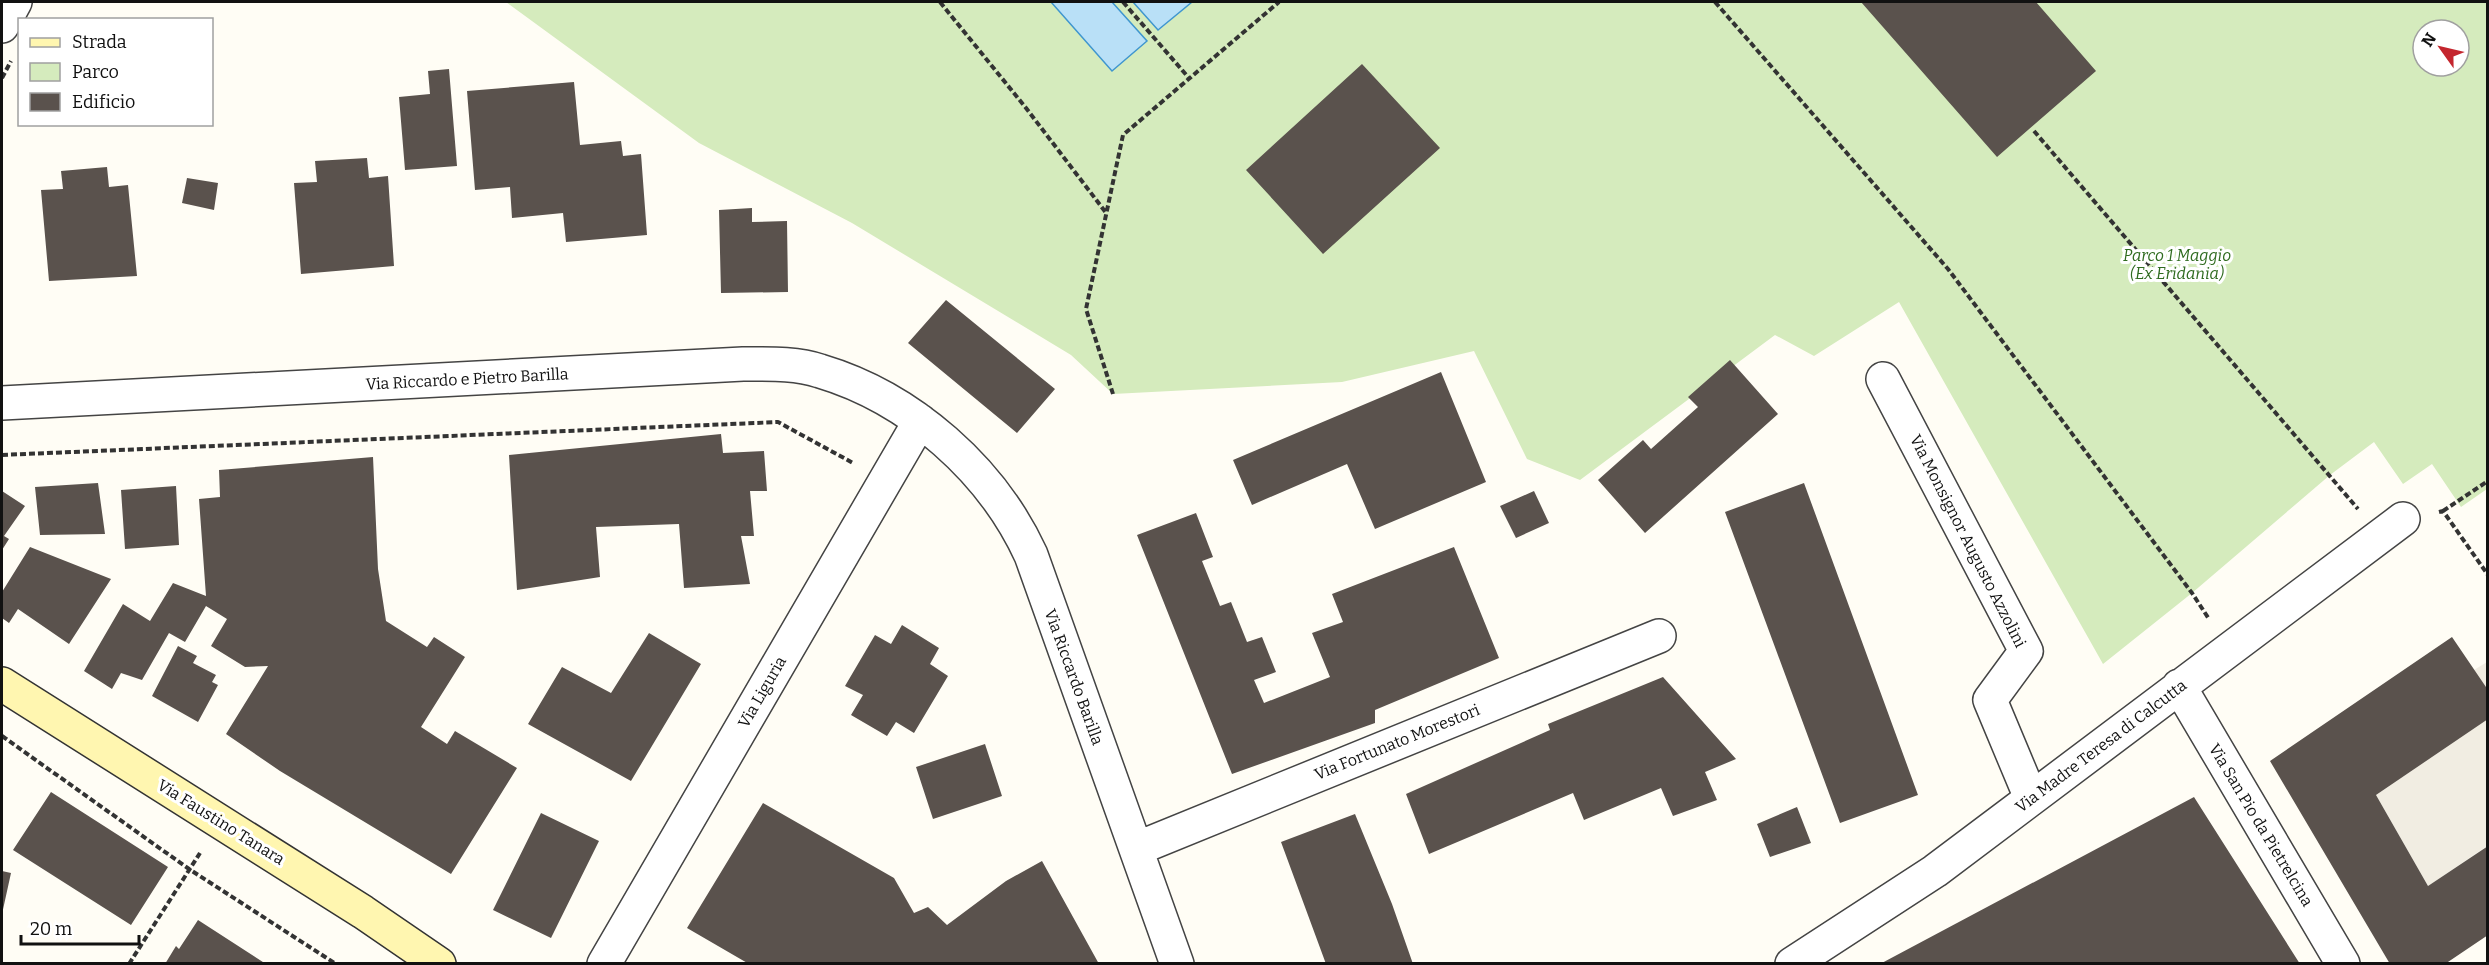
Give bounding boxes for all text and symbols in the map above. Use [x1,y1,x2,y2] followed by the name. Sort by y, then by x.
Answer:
[18,18,213,126] legend
[2411,18,2471,78] north arrow
[2418,29,2440,50] text: N
[72,31,127,53] text: Strada
[72,61,119,83] text: Parco
[72,91,135,113] text: Edificio
[2123,246,2231,283] park label: Parco 1 Maggio (Ex Eridania)
[365,364,569,394] street label: Via Riccardo e Pietro Barilla
[1906,432,2030,651] street label: Via Monsignor Augusto Azzolini
[1041,606,1107,748] street label: Via Riccardo Barilla
[734,653,790,731] street label: Via Liguria
[2012,675,2190,816] street label: Via Madre Teresa di Calcutta
[1312,700,1483,784] street label: Via Fortunato Morestori
[2205,740,2317,910] street label: Via San Pio da Pietrelcina
[154,775,288,869] street label: Via Faustino Tanara
[21,908,140,946] scale bar
[30,918,72,940] text: 20 m

